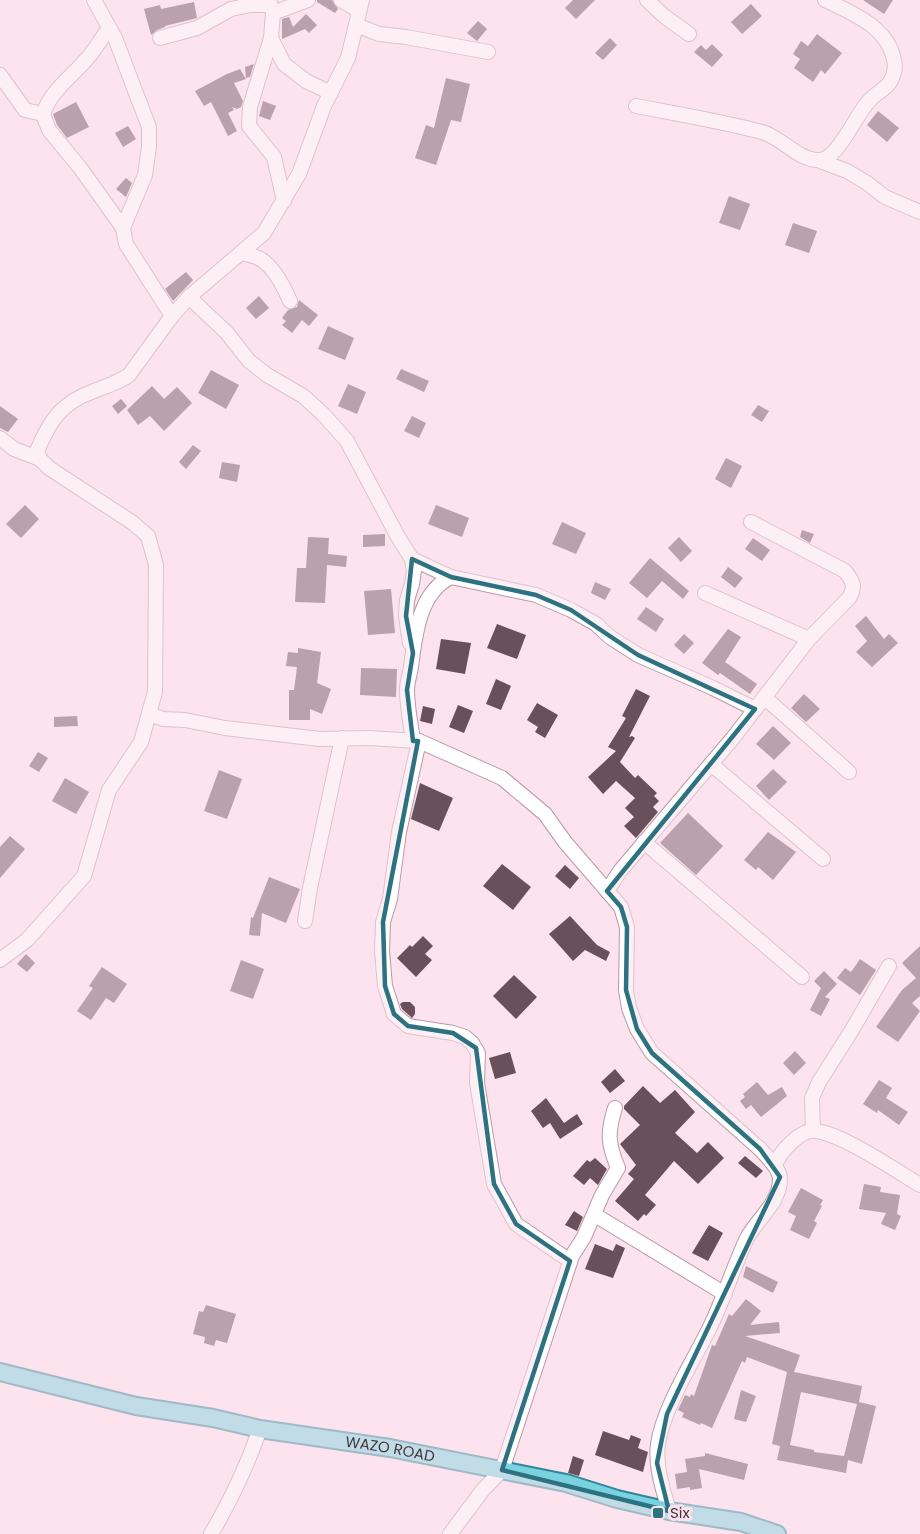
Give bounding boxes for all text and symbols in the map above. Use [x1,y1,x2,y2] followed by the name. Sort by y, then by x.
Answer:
[344,1431,437,1467] street label: WAZO ROAD
[670,1502,690,1523] place label: Six
[651,1506,665,1520] marker: Six

